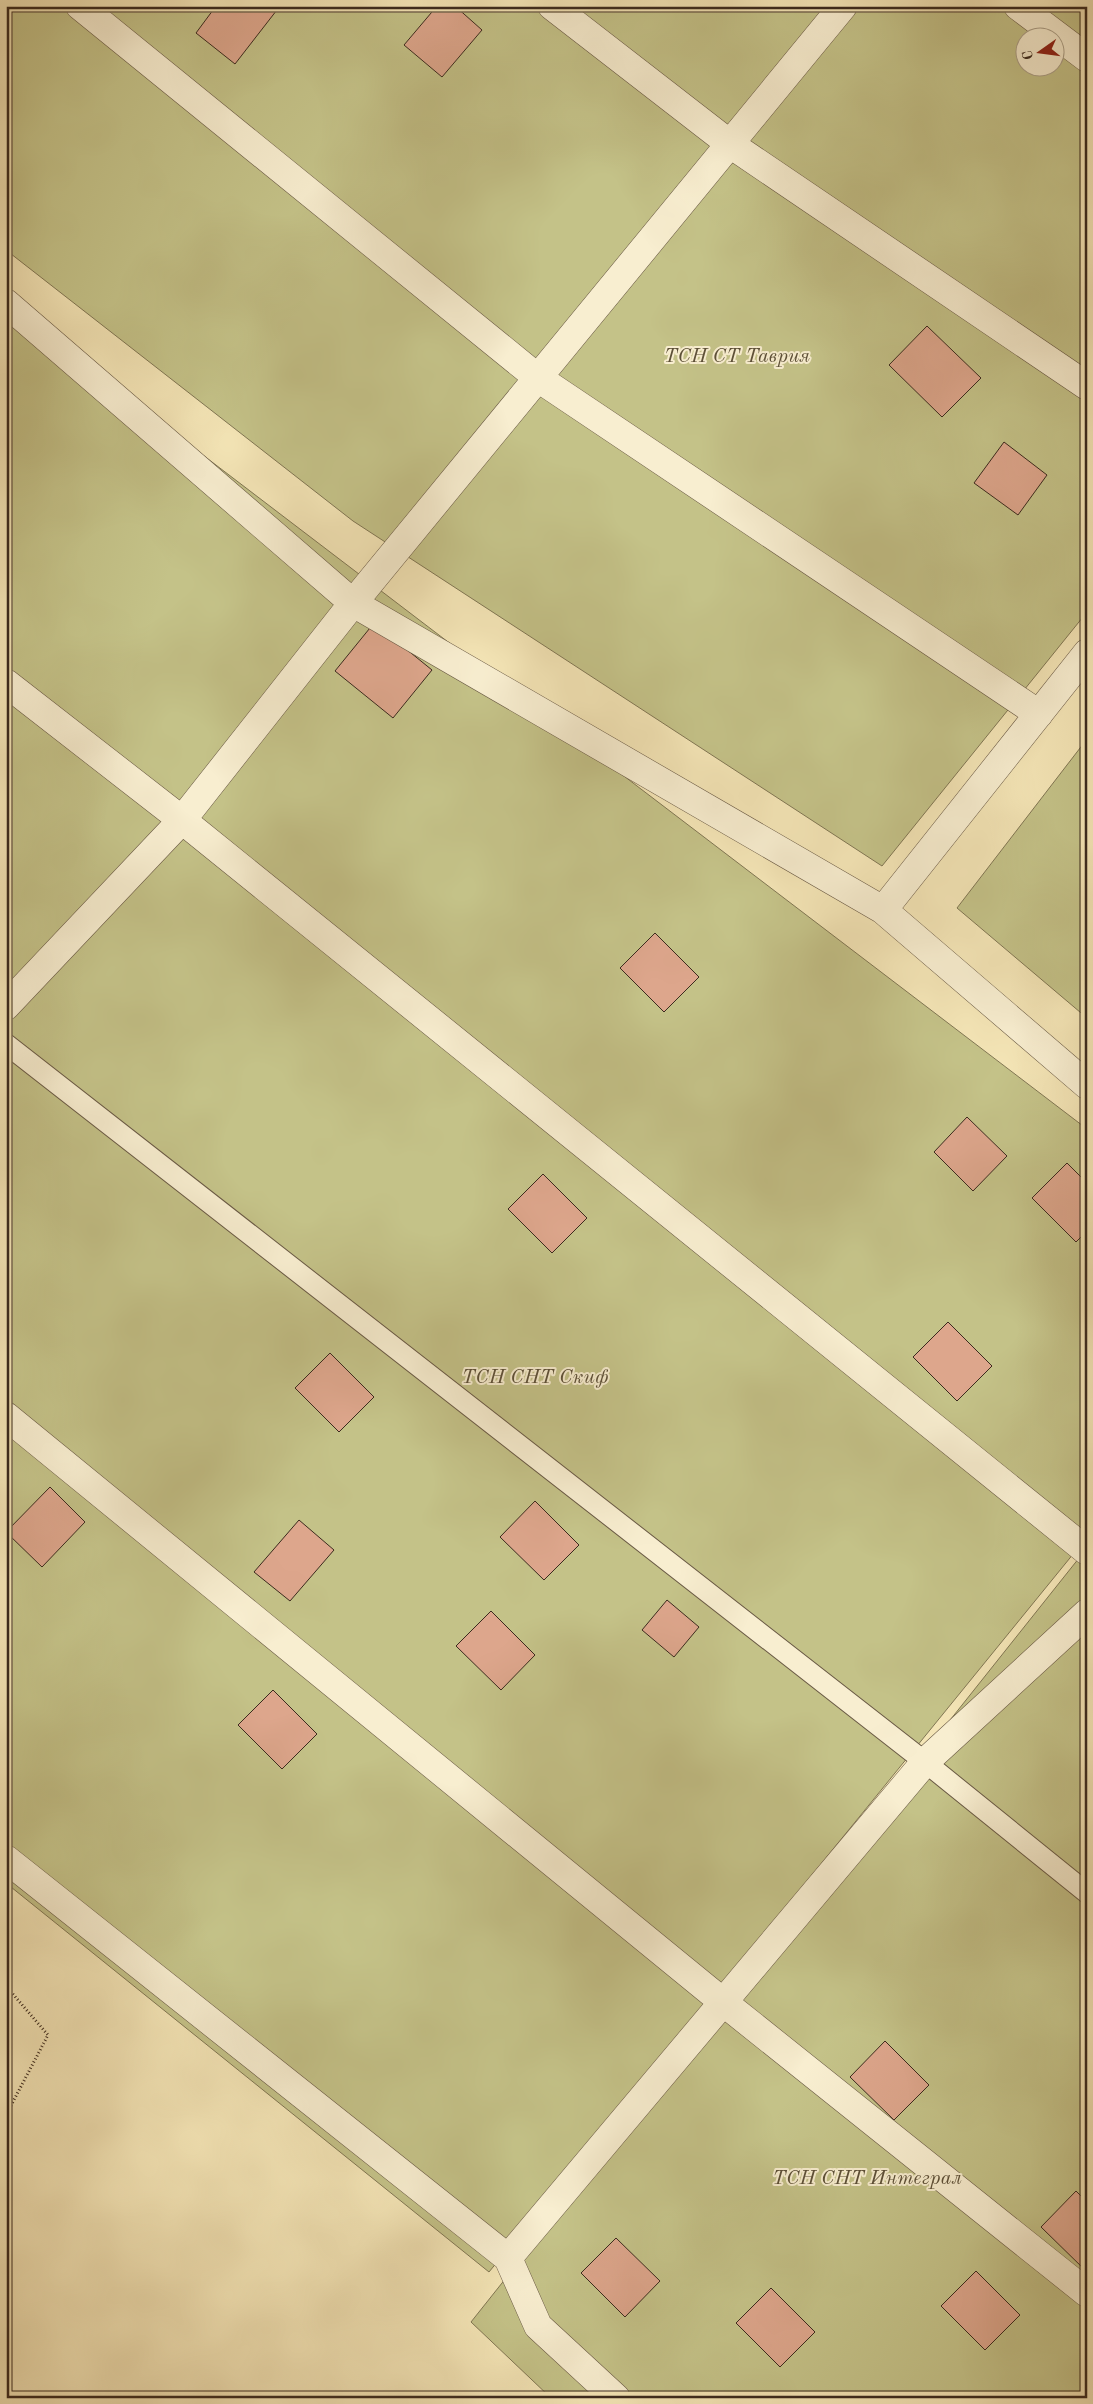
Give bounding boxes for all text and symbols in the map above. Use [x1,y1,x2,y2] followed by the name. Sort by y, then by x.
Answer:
[1016,28,1066,78] north arrow
[1020,49,1036,61] text: С
[664,347,810,367] park label: ТСН СТ Таврия
[462,1368,609,1388] park label: ТСН СНТ Скиф
[772,2169,962,2189] park label: ТСН СНТ Интеграл

